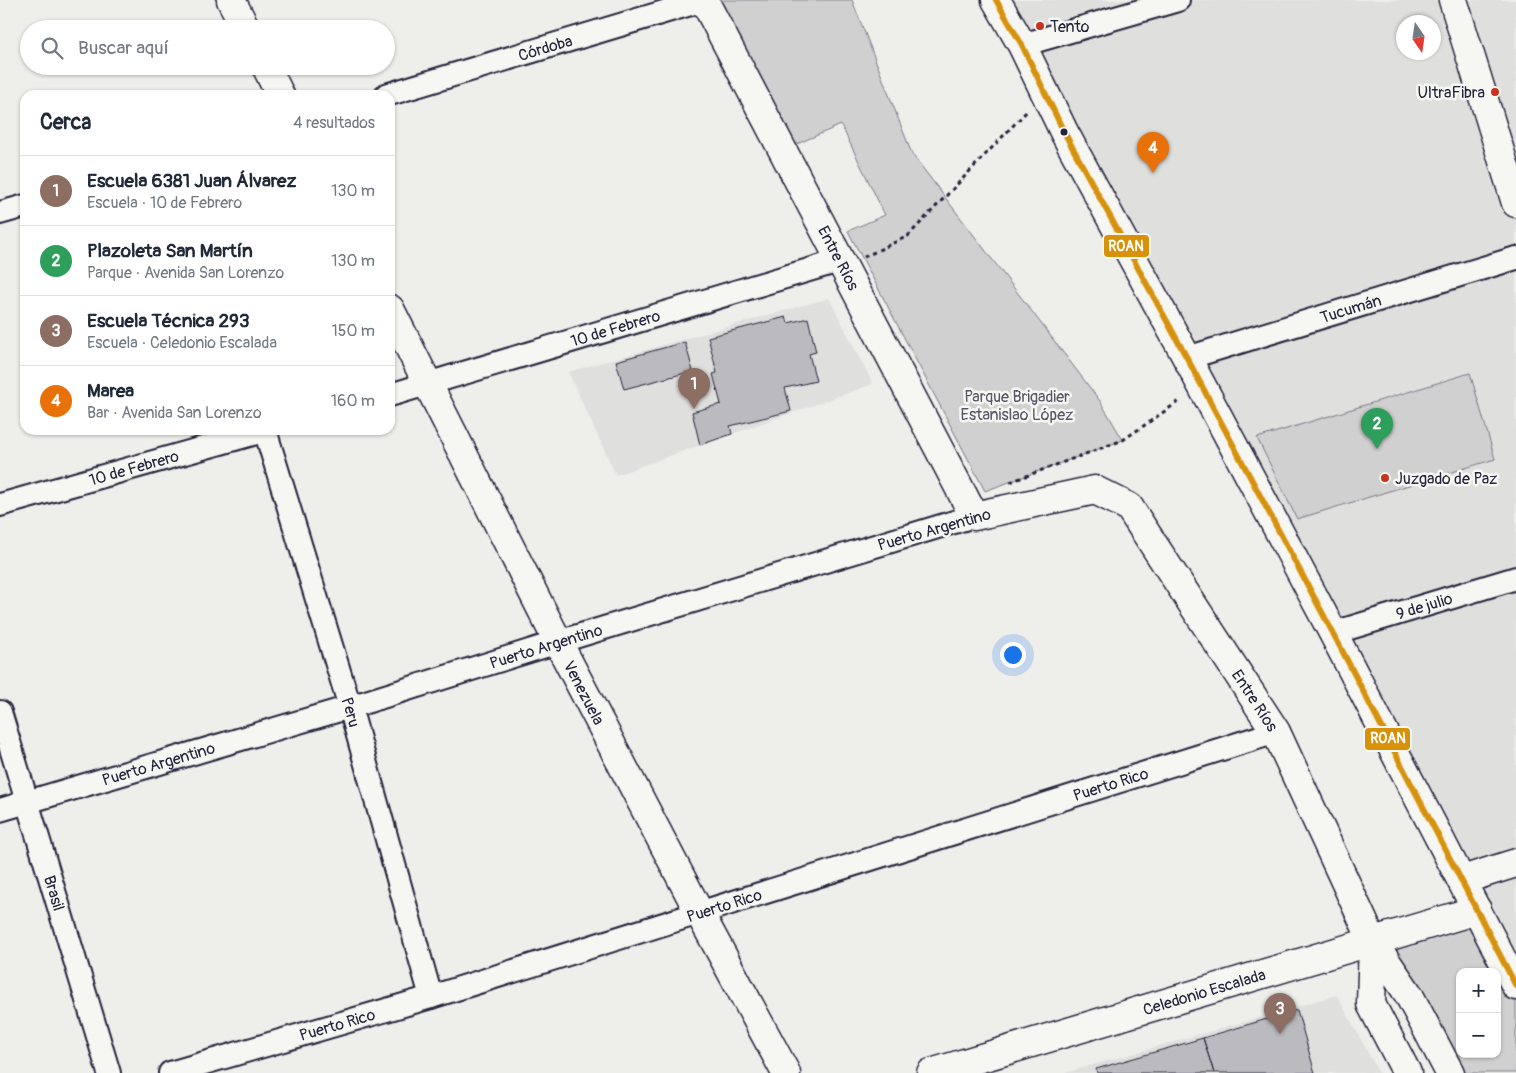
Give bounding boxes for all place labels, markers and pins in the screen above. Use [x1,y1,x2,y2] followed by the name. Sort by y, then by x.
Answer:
[1050,17,1090,37] place label: Tento
[1034,20,1046,32] marker: Tento
[1418,83,1485,103] place label: UltraFibra
[1489,86,1501,98] marker: UltraFibra
[1059,127,1069,137] unlabelled marker
[1137,132,1169,173] pin: 4
[678,368,710,409] pin: 1
[1361,408,1393,449] pin: 2
[1395,469,1497,489] place label: Juzgado de Paz
[1379,472,1391,484] marker: Juzgado de Paz
[1264,993,1296,1034] pin: 3

